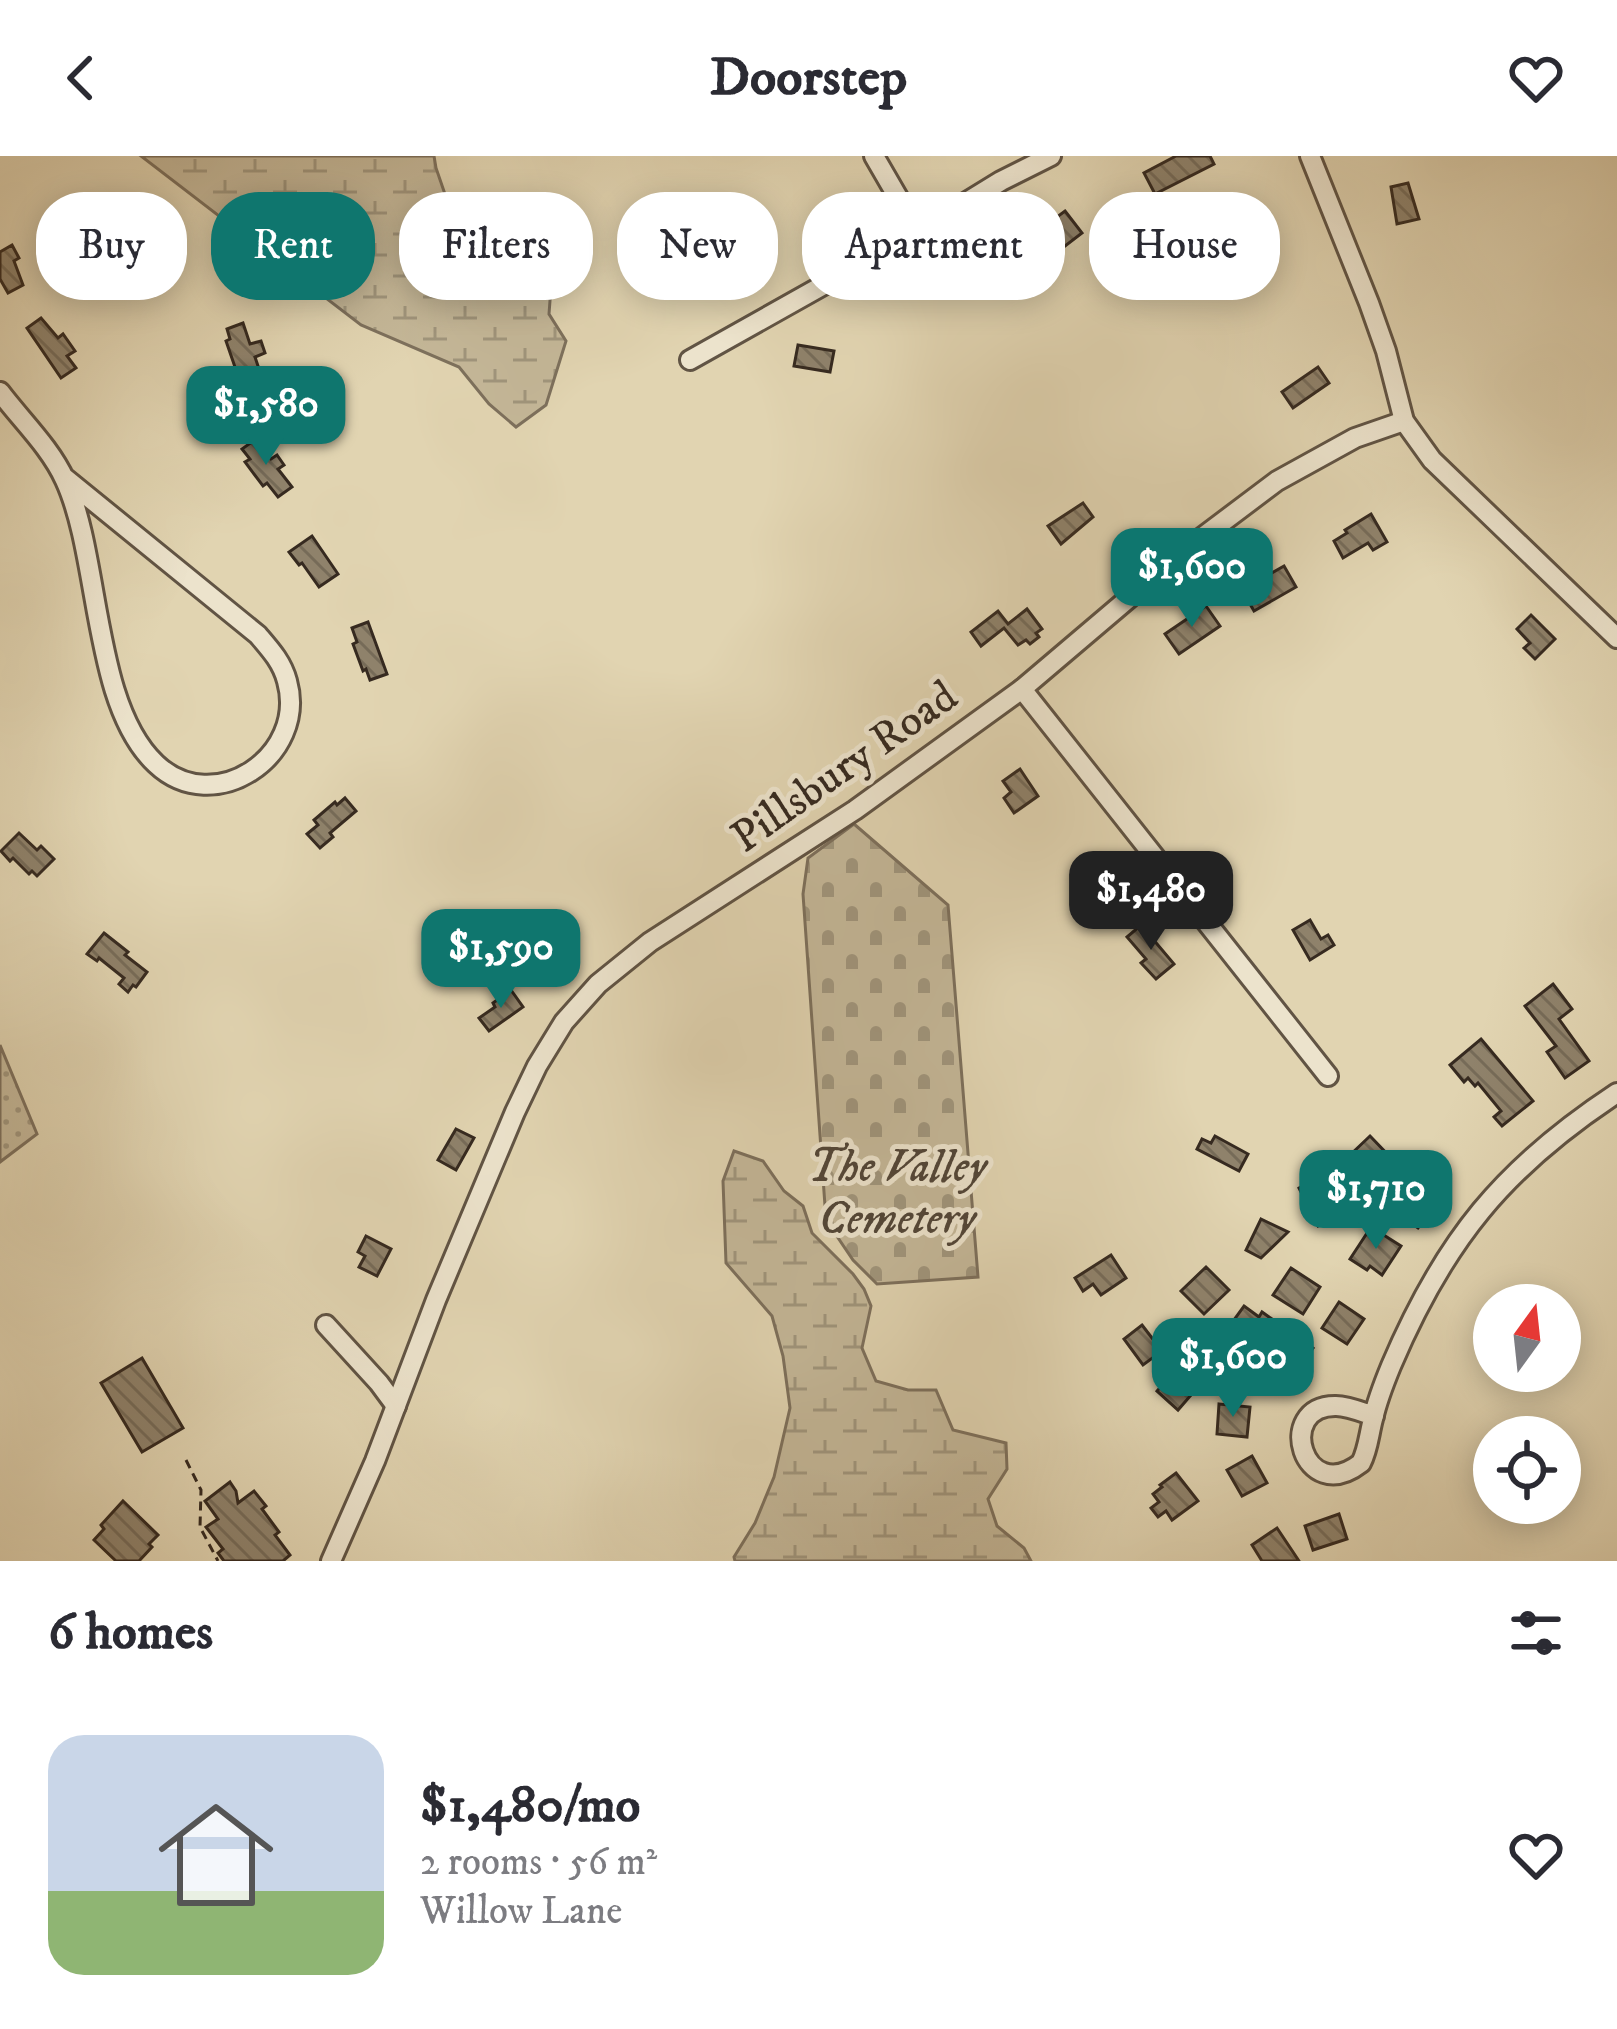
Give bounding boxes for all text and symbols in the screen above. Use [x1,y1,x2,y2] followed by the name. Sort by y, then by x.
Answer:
[48,45,114,111] icon: back
[710,45,907,112] text: Doorstep
[1503,45,1569,111] icon: heart
[36,192,187,300] chip: Buy
[211,192,375,300] chip: Rent
[399,192,593,300] chip: Filters
[617,192,778,300] chip: New
[802,192,1065,300] chip: Apartment
[1089,192,1280,300] chip: House
[168,366,364,468] pin: $1,580
[213,380,319,429] text: $1,580
[1094,528,1290,630] pin: $1,600
[1138,542,1246,591] text: $1,600
[721,669,969,866] street label: Pillsbury Road
[1053,851,1249,953] pin: $1,480
[1096,865,1206,914] text: $1,480
[403,909,599,1011] pin: $1,590
[448,923,554,972] text: $1,590
[808,1140,989,1248] park label: The Valley Cemetery
[1278,1150,1474,1252] pin: $1,710
[1326,1164,1426,1213] text: $1,710
[1473,1284,1581,1392] north arrow
[1473,1284,1581,1524] map controls
[1135,1318,1331,1420] pin: $1,600
[1179,1332,1287,1381] text: $1,600
[1473,1416,1581,1524] button: locate
[1503,1600,1569,1666] icon: filters
[48,1601,213,1665] text: 6 homes
[420,1774,640,1838] text: $1,480/mo
[144,1783,288,1927] icon: home
[1503,1822,1569,1888] icon: heart
[420,1838,657,1887] text: 2 rooms · 56 m²
[420,1887,622,1936] text: Willow Lane

